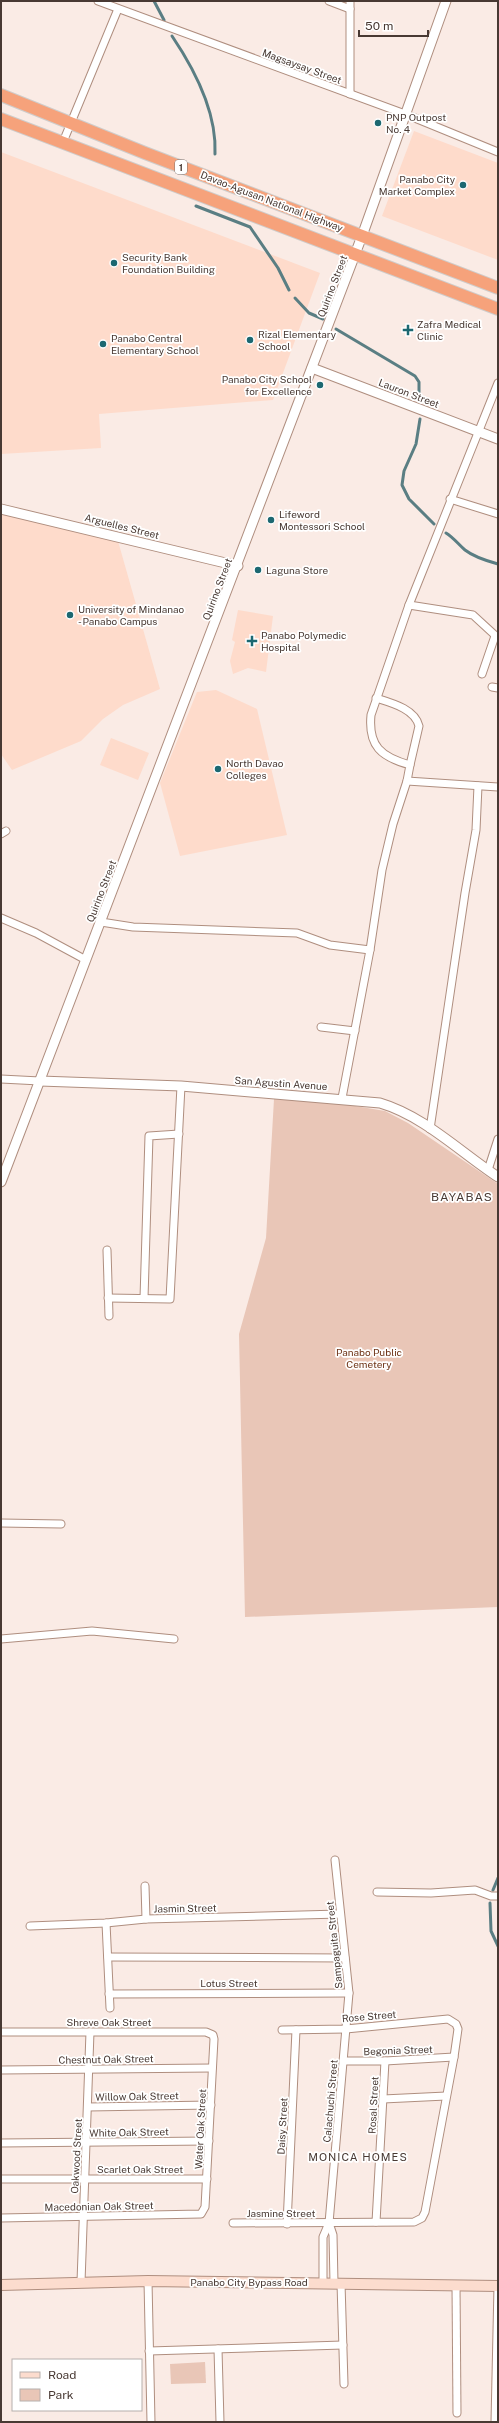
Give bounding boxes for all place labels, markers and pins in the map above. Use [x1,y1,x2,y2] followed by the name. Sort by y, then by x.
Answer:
[386,111,446,135] place label: PNP Outpost No. 4
[373,118,383,128] marker: PNP Outpost No. 4
[379,173,456,197] place label: Panabo City Market Complex
[458,180,468,190] marker: Panabo City Market Complex
[122,251,215,275] place label: Security Bank Foundation Building
[109,258,119,268] marker: Security Bank Foundation Building
[417,318,481,342] place label: Zafra Medical Clinic
[402,324,414,336] marker: Zafra Medical Clinic
[258,328,337,352] place label: Rizal Elementary School
[111,332,199,356] place label: Panabo Central Elementary School
[245,335,255,345] marker: Rizal Elementary School
[98,339,108,349] marker: Panabo Central Elementary School
[222,373,312,397] place label: Panabo City School for Excellence
[315,380,325,390] marker: Panabo City School for Excellence
[279,508,365,532] place label: Lifeword Montessori School
[266,515,276,525] marker: Lifeword Montessori School
[266,564,329,576] place label: Laguna Store
[253,565,263,575] marker: Laguna Store
[78,603,185,627] place label: University of Mindanao - Panabo Campus
[65,610,75,620] marker: University of Mindanao - Panabo Campus
[261,629,346,653] place label: Panabo Polymedic Hospital
[246,635,258,647] marker: Panabo Polymedic Hospital
[226,757,284,781] place label: North Davao Colleges
[213,764,223,774] marker: North Davao Colleges

